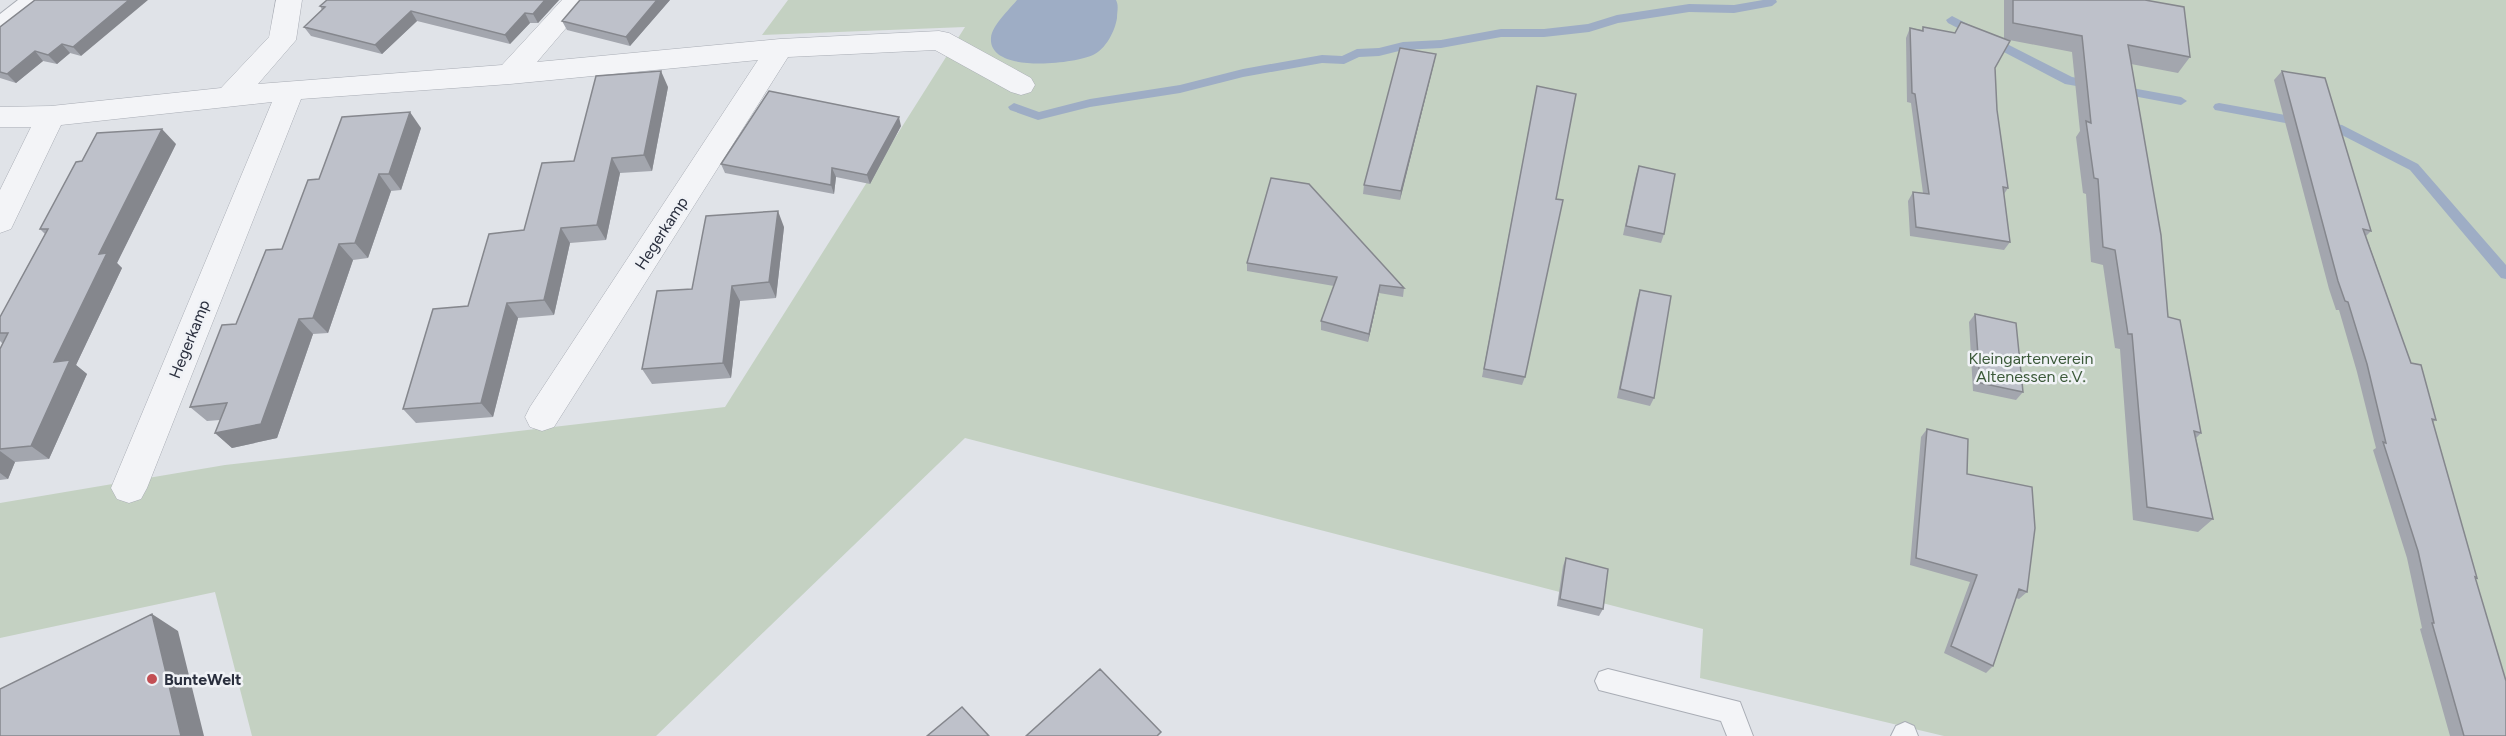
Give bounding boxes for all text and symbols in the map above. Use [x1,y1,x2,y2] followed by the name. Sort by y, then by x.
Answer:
[631,193,692,273] street label: Hegerkamp
[165,297,214,381] street label: Hegerkamp
[1969,349,2093,386] park label: Kleingartenverein Altenessen e.V.
[164,670,241,689] place label: BunteWelt
[145,672,159,686] marker: BunteWelt

